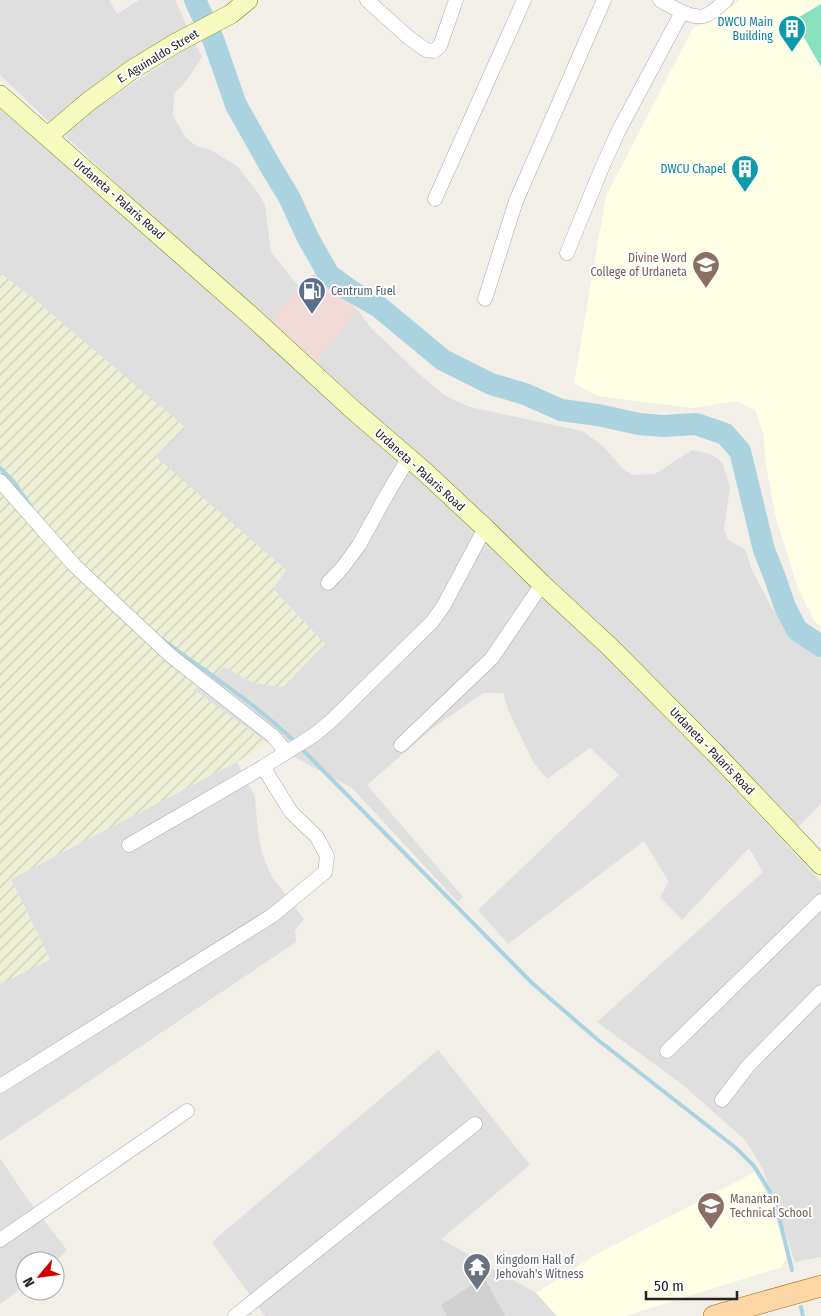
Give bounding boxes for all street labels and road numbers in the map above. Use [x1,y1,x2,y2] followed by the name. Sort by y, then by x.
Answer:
[115,26,201,86] street label: E. Aguinaldo Street
[71,156,167,242] street label: Urdaneta - Palaris Road
[372,426,468,514] street label: Urdaneta - Palaris Road
[667,705,757,797] street label: Urdaneta - Palaris Road

